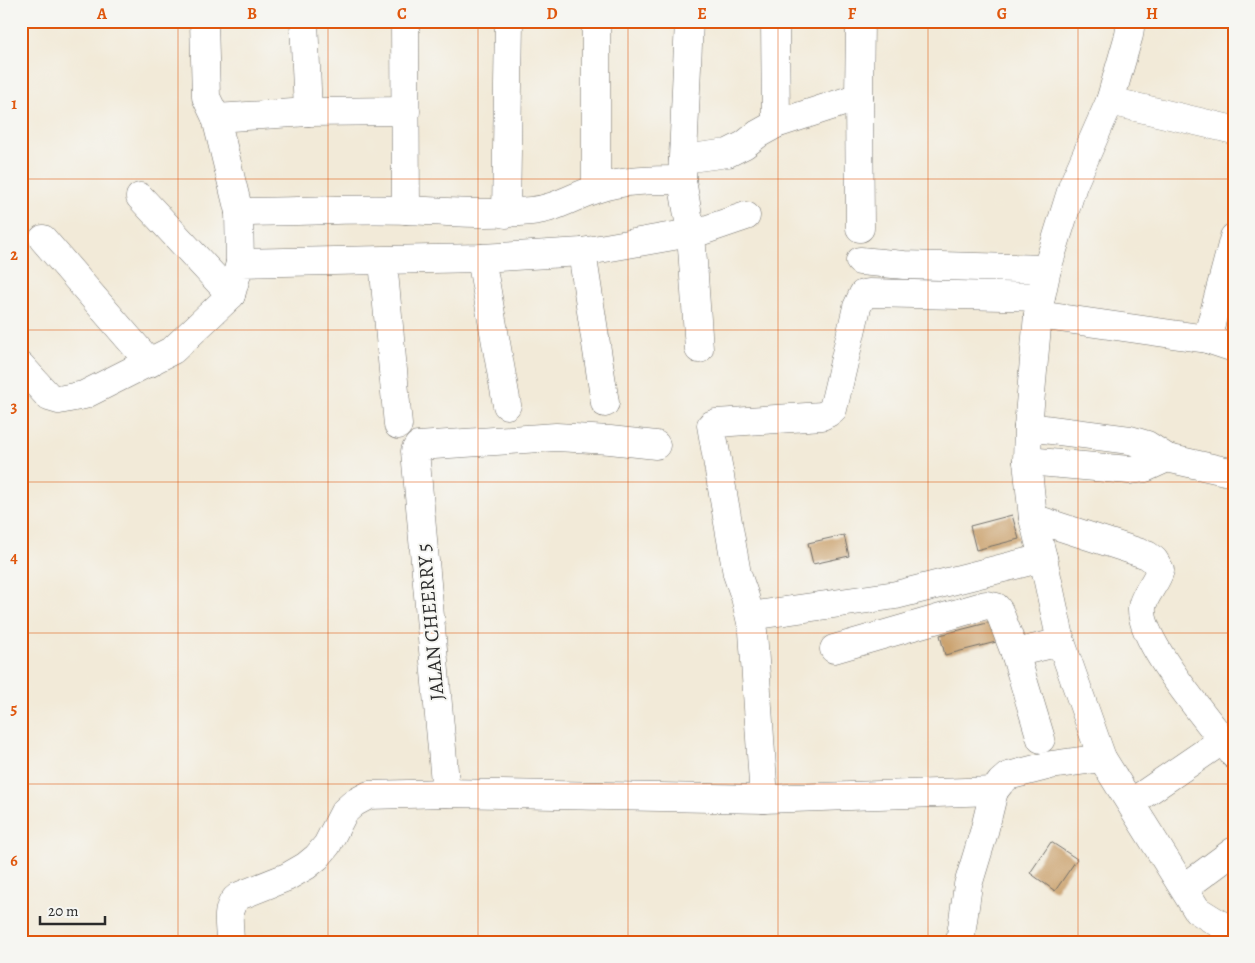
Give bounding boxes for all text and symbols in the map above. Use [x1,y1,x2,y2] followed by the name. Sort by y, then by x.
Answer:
[96,3,108,25] text: A
[247,3,257,25] text: B
[397,3,407,25] text: C
[546,3,558,25] text: D
[697,3,707,25] text: E
[848,3,857,25] text: F
[997,3,1007,25] text: G
[1146,3,1158,25] text: H
[11,93,17,115] text: 1
[10,244,18,266] text: 2
[11,396,18,418] text: 3
[410,542,451,702] street label: JALAN CHEERRY 5
[10,547,18,569] text: 4
[11,698,18,720] text: 5
[10,850,18,872] text: 6
[40,893,105,925] scale bar
[48,901,79,921] text: 20 m

